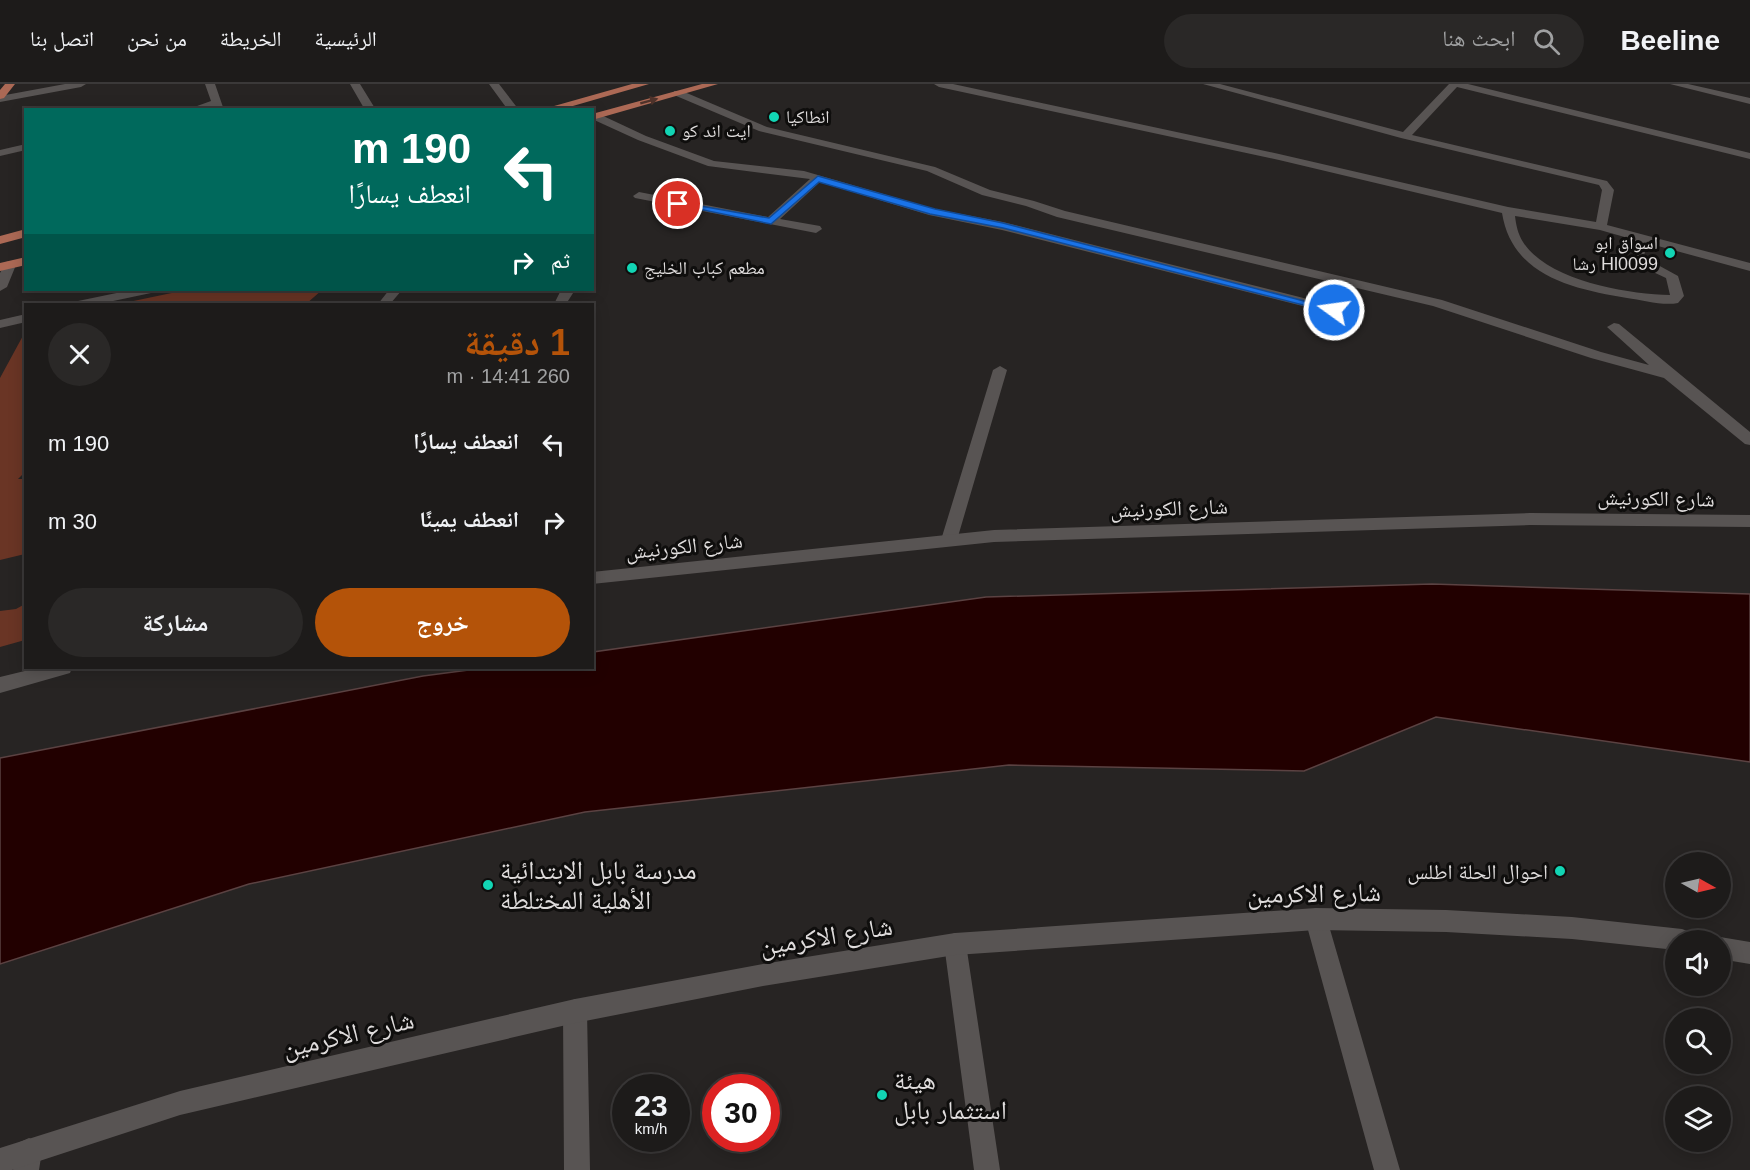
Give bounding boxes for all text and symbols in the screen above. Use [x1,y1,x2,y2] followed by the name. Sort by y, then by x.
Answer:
[1164,14,1584,68] search box
[1530,25,1563,58] icon: search
[1620,25,1720,56] text: Beeline
[1442,26,1515,51] text: ابحث هنا
[30,27,94,50] text: اتصل بنا
[127,27,187,50] text: من نحن
[220,27,282,50] text: الخريطة
[315,27,377,50] text: الرئيسية
[640,96,658,106] one-way arrow
[786,107,830,127] place label: انطاكيا
[767,110,781,124] marker: انطاكيا
[682,121,751,141] place label: ايت اند كو
[663,124,677,138] marker: ايت اند كو
[352,125,471,172] text: 190 m
[492,132,570,210] icon: left
[652,178,703,229] pin
[349,179,471,209] text: انعطف يسارًا
[661,187,694,220] icon: arrive
[1573,233,1658,274] place label: اسواق ابو رشا Hl0099
[506,246,539,279] icon: right
[1663,246,1677,260] marker: اسواق ابو رشا Hl0099
[551,248,570,273] text: ثم
[644,258,765,280] place label: مطعم كباب الخليج
[625,261,639,275] marker: مطعم كباب الخليج
[1302,278,1366,342] position arrow
[464,322,570,363] text: 1 دقيقة
[48,323,111,386] button: close
[447,365,570,387] text: 260 m · 14:41
[537,428,570,461] icon: left
[413,429,519,454] text: انعطف يسارًا
[48,431,109,456] text: 190 m
[1597,485,1715,513] street label: شارع الكورنيش
[1110,494,1228,524] street label: شارع الكورنيش
[537,506,570,539] icon: right
[420,507,519,532] text: انعطف يمينًا
[48,509,97,534] text: 30 m
[624,528,744,566] street label: شارع الكورنيش
[48,588,303,657] button: مشاركة
[315,588,570,657] button: خروج
[1665,852,1731,918] north arrow
[1665,852,1731,1152] map controls
[500,855,697,915] place label: مدرسة بابل الابتدائية الأهلية المختلطة
[1407,860,1548,885] place label: احوال الحلة اطلس
[1553,864,1567,878] marker: احوال الحلة اطلس
[1247,877,1381,910] street label: شارع الاكرمين
[481,878,495,892] marker: مدرسة بابل الابتدائية الأهلية المختلطة
[757,911,895,962] street label: شارع الاكرمين
[1665,930,1731,996] button: sound
[279,1004,417,1065] street label: شارع الاكرمين
[1665,1008,1731,1074] button: search
[894,1065,1007,1126] place label: هيئة استثمار بابل
[702,1074,780,1152] speed limit sign: 30
[1665,1086,1731,1152] button: layers
[875,1088,889,1102] marker: هيئة استثمار بابل
[634,1089,668,1122] text: 23
[635,1120,667,1137] text: km/h

